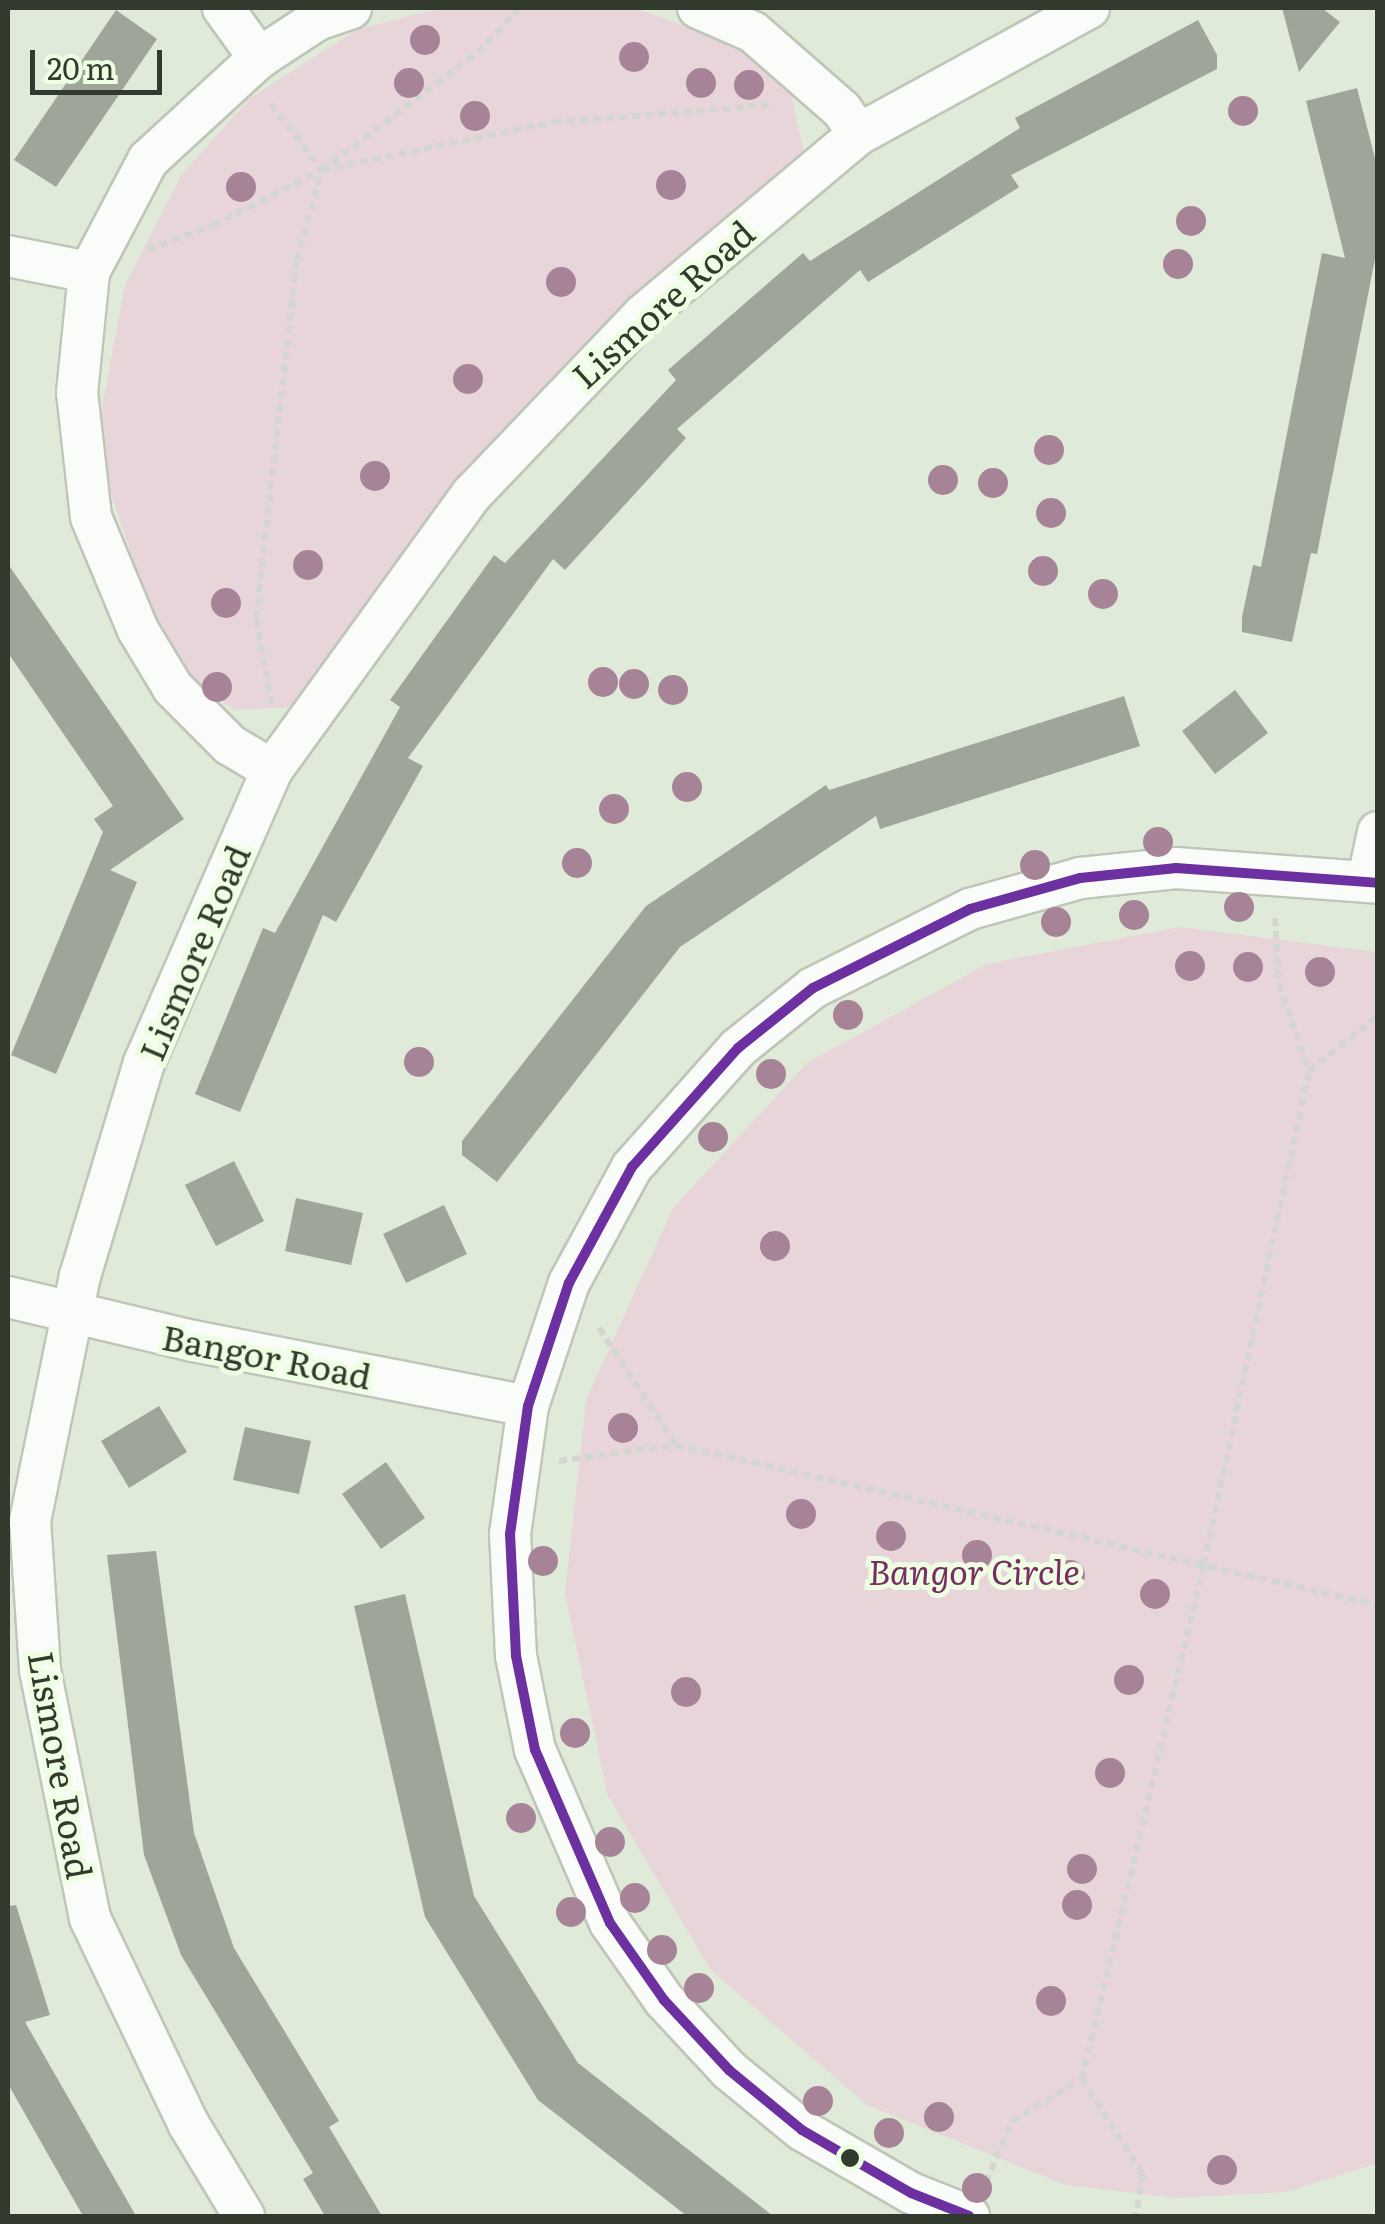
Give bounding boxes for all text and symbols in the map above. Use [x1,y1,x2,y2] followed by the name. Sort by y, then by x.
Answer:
[35,30,168,92] scale bar
[47,45,115,89] text: 20 m
[563,210,761,396] street label: Lismore Road
[129,838,257,1066] street label: Lismore Road
[159,1314,375,1396] street label: Bangor Road
[868,1549,1080,1591] park label: Bangor Circle
[21,1648,103,1882] street label: Lismore Road
[840,2148,860,2168] unlabelled marker

